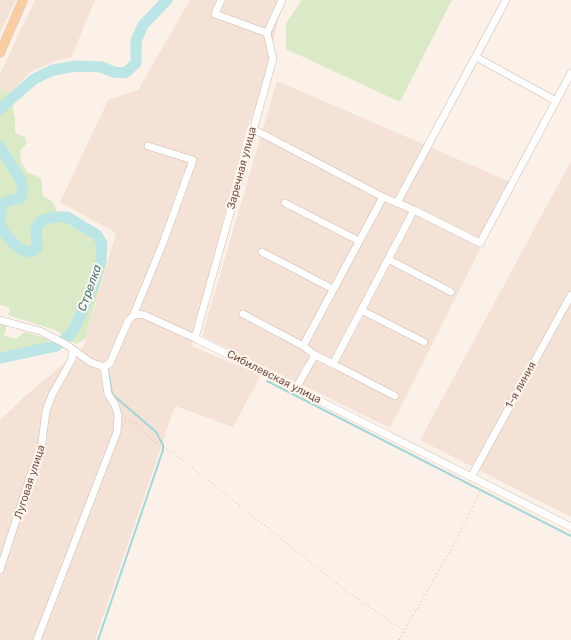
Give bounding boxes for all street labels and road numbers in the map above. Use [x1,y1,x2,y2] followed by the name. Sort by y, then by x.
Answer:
[225,125,259,211] street label: Заречная улица
[225,347,323,407] street label: Сибилевская улица
[503,359,539,411] street label: 1-я линия
[12,443,48,521] street label: Луговая улица

